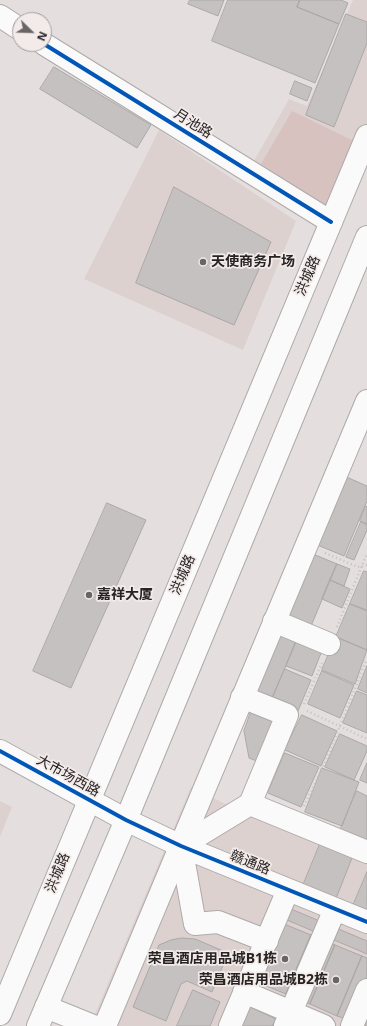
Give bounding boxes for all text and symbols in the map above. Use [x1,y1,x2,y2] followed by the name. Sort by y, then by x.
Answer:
[12,12,52,52] north arrow
[34,29,51,44] text: N
[171,106,215,142] street label: 月池路
[292,253,324,299] street label: 洪城路
[211,254,295,270] place label: 天使商务广场
[198,257,208,267] marker: 天使商务广场
[167,552,199,598] street label: 洪城路
[97,587,153,603] place label: 嘉祥大厦
[84,590,94,600] marker: 嘉祥大厦
[33,752,103,800] street label: 大市场西路
[227,847,273,879] street label: 赣通路
[42,850,74,896] street label: 洪城路
[148,951,277,967] place label: 荣昌酒店用品城B1栋
[280,954,290,964] marker: 荣昌酒店用品城B1栋
[199,972,328,988] place label: 荣昌酒店用品城B2栋
[331,975,341,985] marker: 荣昌酒店用品城B2栋

